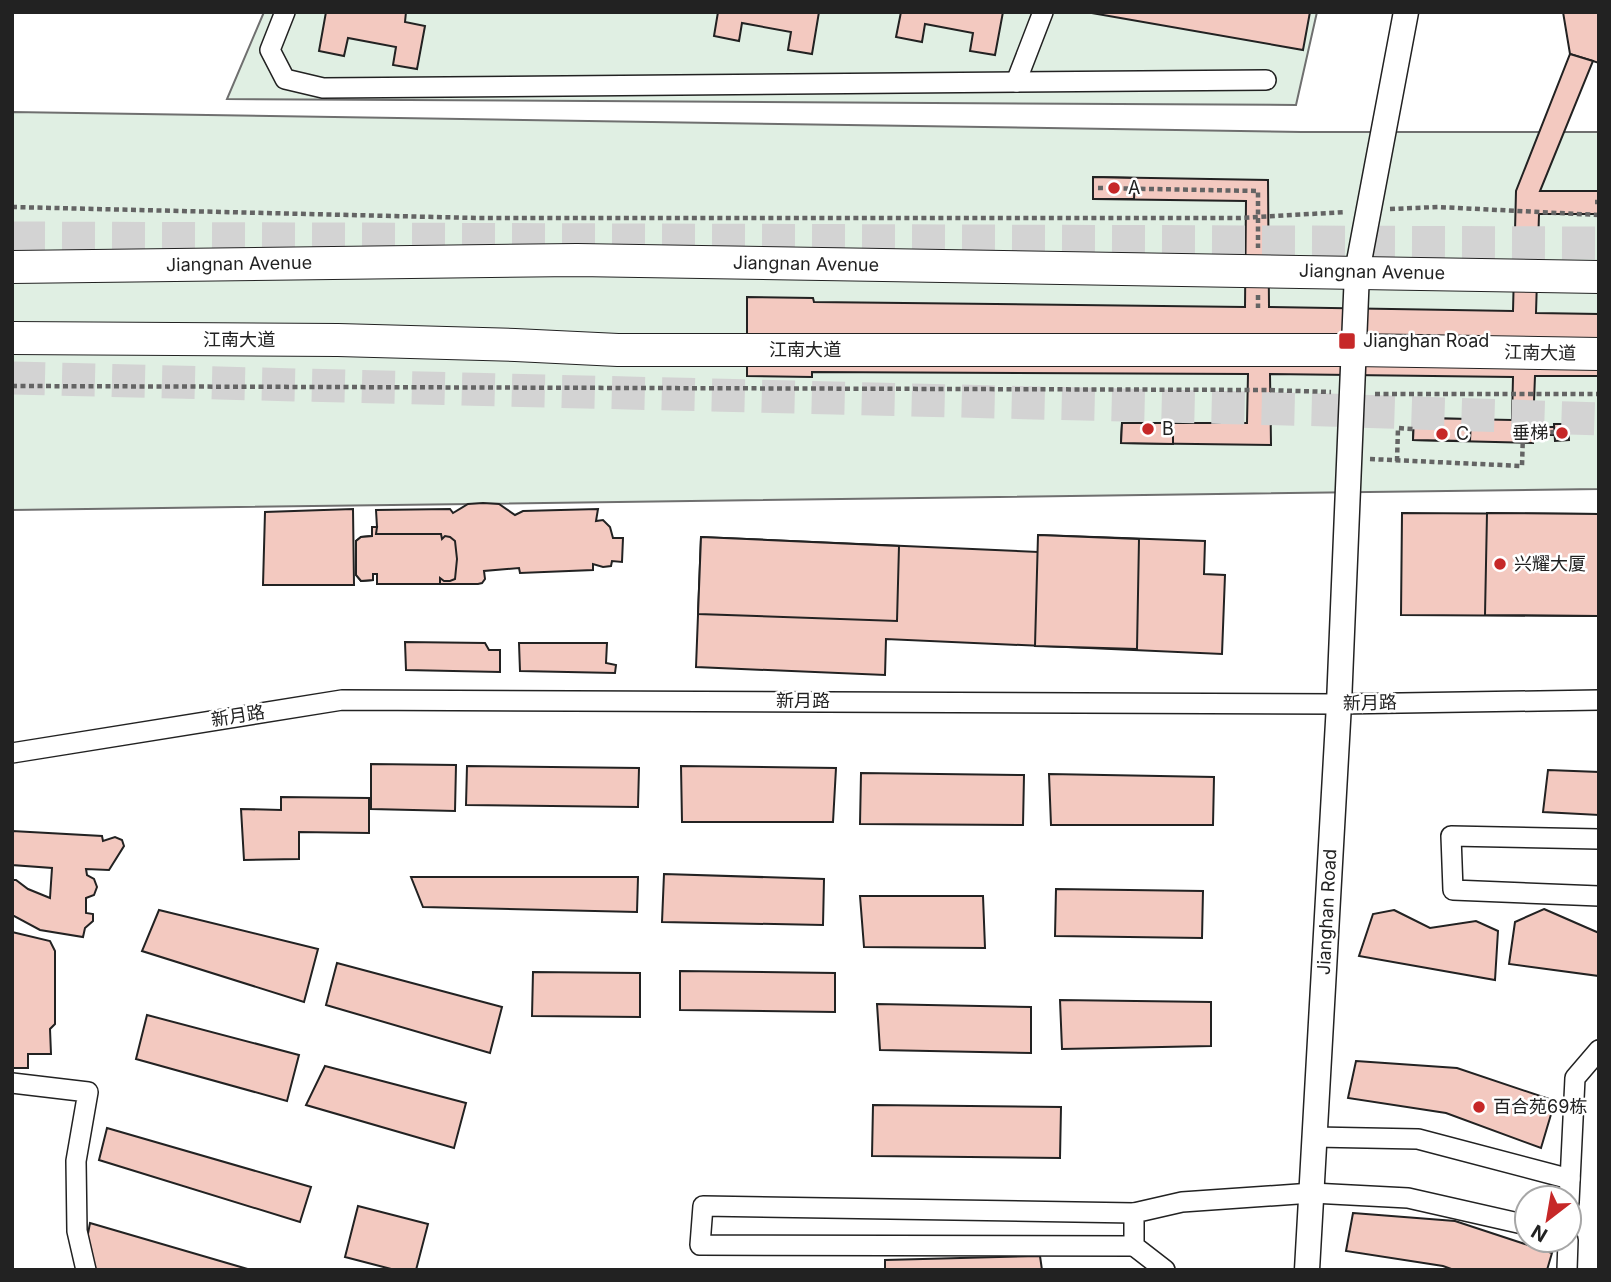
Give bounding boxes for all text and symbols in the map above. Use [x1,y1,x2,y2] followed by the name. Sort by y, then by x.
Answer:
[1128,177,1140,198] place label: A
[1106,180,1122,196] marker: A
[166,252,312,275] street label: Jiangnan Avenue
[733,252,879,275] street label: Jiangnan Avenue
[1299,260,1445,283] street label: Jiangnan Avenue
[203,329,275,350] street label: 江南大道
[1363,330,1489,351] place label: Jianghan Road
[1337,331,1357,351] marker: Jianghan Road
[769,339,841,360] street label: 江南大道
[1504,341,1576,364] street label: 江南大道
[1162,418,1174,439] place label: B
[1140,421,1156,437] marker: B
[1512,422,1548,443] place label: 垂梯
[1456,423,1469,444] place label: C
[1554,425,1570,441] marker: 垂梯
[1434,426,1450,442] marker: C
[1514,553,1586,574] place label: 兴耀大厦
[1492,556,1508,572] marker: 兴耀大厦
[776,690,830,711] street label: 新月路
[1343,692,1397,713] street label: 新月路
[210,701,266,730] street label: 新月路
[1313,848,1340,976] street label: Jianghan Road
[1493,1096,1587,1117] place label: 百合苑69栋
[1471,1099,1487,1115] marker: 百合苑69栋
[1513,1184,1583,1254] north arrow
[1527,1220,1552,1247] text: N

